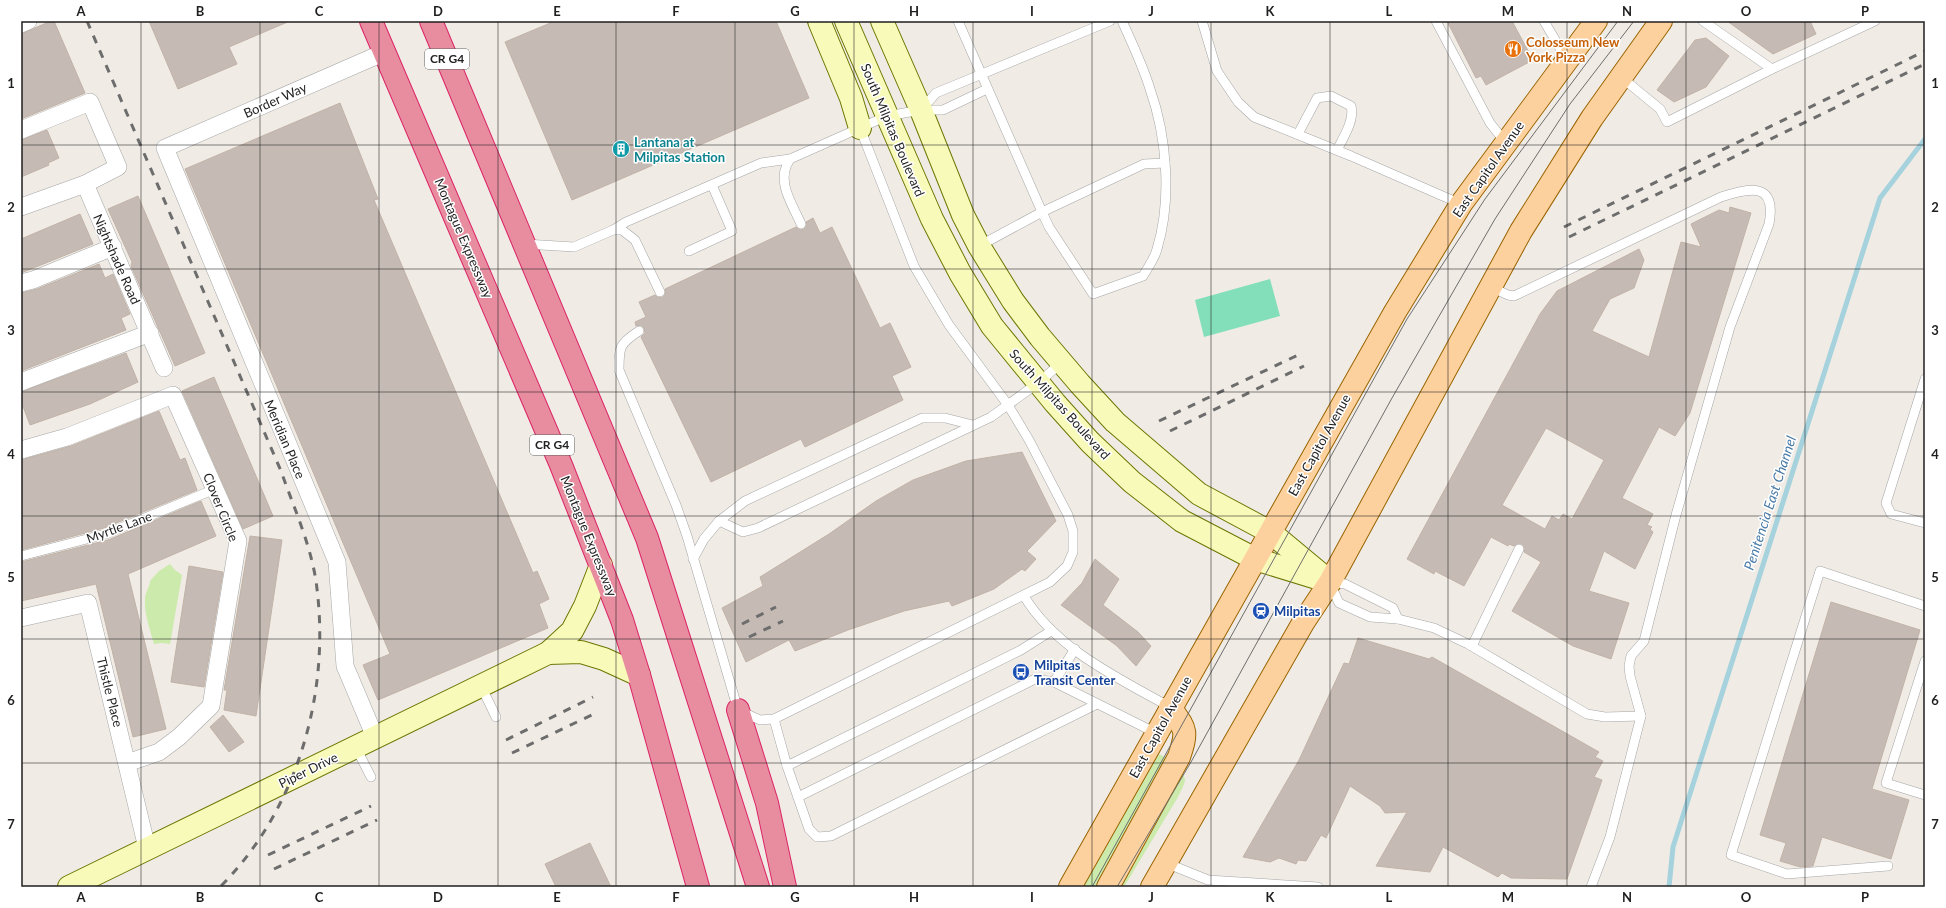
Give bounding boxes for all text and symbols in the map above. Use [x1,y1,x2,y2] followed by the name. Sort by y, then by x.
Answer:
[75,3,86,19] text: A
[196,3,205,19] text: B
[315,3,324,19] text: C
[433,3,443,19] text: D
[553,3,561,19] text: E
[672,3,680,19] text: F
[790,3,800,19] text: G
[909,3,919,19] text: H
[1030,3,1034,19] text: I
[1148,3,1154,19] text: J
[1266,3,1276,19] text: K
[1386,3,1393,19] text: L
[1502,3,1514,19] text: M
[1622,3,1632,19] text: N
[1741,3,1752,19] text: O
[1861,3,1869,19] text: P
[1525,34,1620,65] place label: Colosseum New York Pizza
[1503,39,1523,59] restaurant icon: Colosseum New York Pizza
[425,49,469,69] road number: CR G4
[858,61,928,199] street label: South Milpitas Boulevard
[7,75,15,91] text: 1
[1931,75,1939,91] text: 1
[241,79,309,121] street label: Border Way
[1449,118,1527,220] street label: East Capitol Avenue
[634,134,725,165] place label: Lantana at Milpitas Station
[611,139,631,159] building icon: Lantana at Milpitas Station
[431,176,497,301] street label: Montague Expressway
[7,199,15,215] text: 2
[1931,199,1939,215] text: 2
[90,211,144,307] street label: Nightshade Road
[7,322,15,338] text: 3
[1931,322,1939,338] text: 3
[1006,346,1114,462] street label: South Milpitas Boulevard
[1284,391,1354,499] street label: East Capitol Avenue
[261,397,309,481] street label: Meridian Place
[1740,434,1799,572] water label: Penitencia East Channel
[530,435,574,455] road number: CR G4
[7,446,15,462] text: 4
[1931,446,1939,462] text: 4
[200,470,242,544] street label: Clover Circle
[557,473,621,599] street label: Montague Expressway
[84,508,154,546] street label: Myrtle Lane
[7,569,15,585] text: 5
[1931,569,1939,585] text: 5
[1251,601,1271,621] station icon: Milpitas
[1274,603,1321,619] place label: Milpitas
[94,655,126,729] street label: Thistle Place
[1034,657,1116,688] place label: Milpitas Transit Center
[1011,662,1031,682] bus stop icon: Milpitas Transit Center
[1125,673,1195,781] street label: East Capitol Avenue
[7,692,15,708] text: 6
[1931,692,1939,708] text: 6
[276,749,340,791] street label: Piper Drive
[7,816,15,832] text: 7
[1931,816,1939,832] text: 7
[75,889,86,905] text: A
[196,889,205,905] text: B
[315,889,324,905] text: C
[433,889,443,905] text: D
[553,889,561,905] text: E
[672,889,680,905] text: F
[790,889,800,905] text: G
[909,889,919,905] text: H
[1030,889,1034,905] text: I
[1148,889,1154,905] text: J
[1266,889,1276,905] text: K
[1386,889,1393,905] text: L
[1502,889,1514,905] text: M
[1622,889,1632,905] text: N
[1741,889,1752,905] text: O
[1861,889,1869,905] text: P

